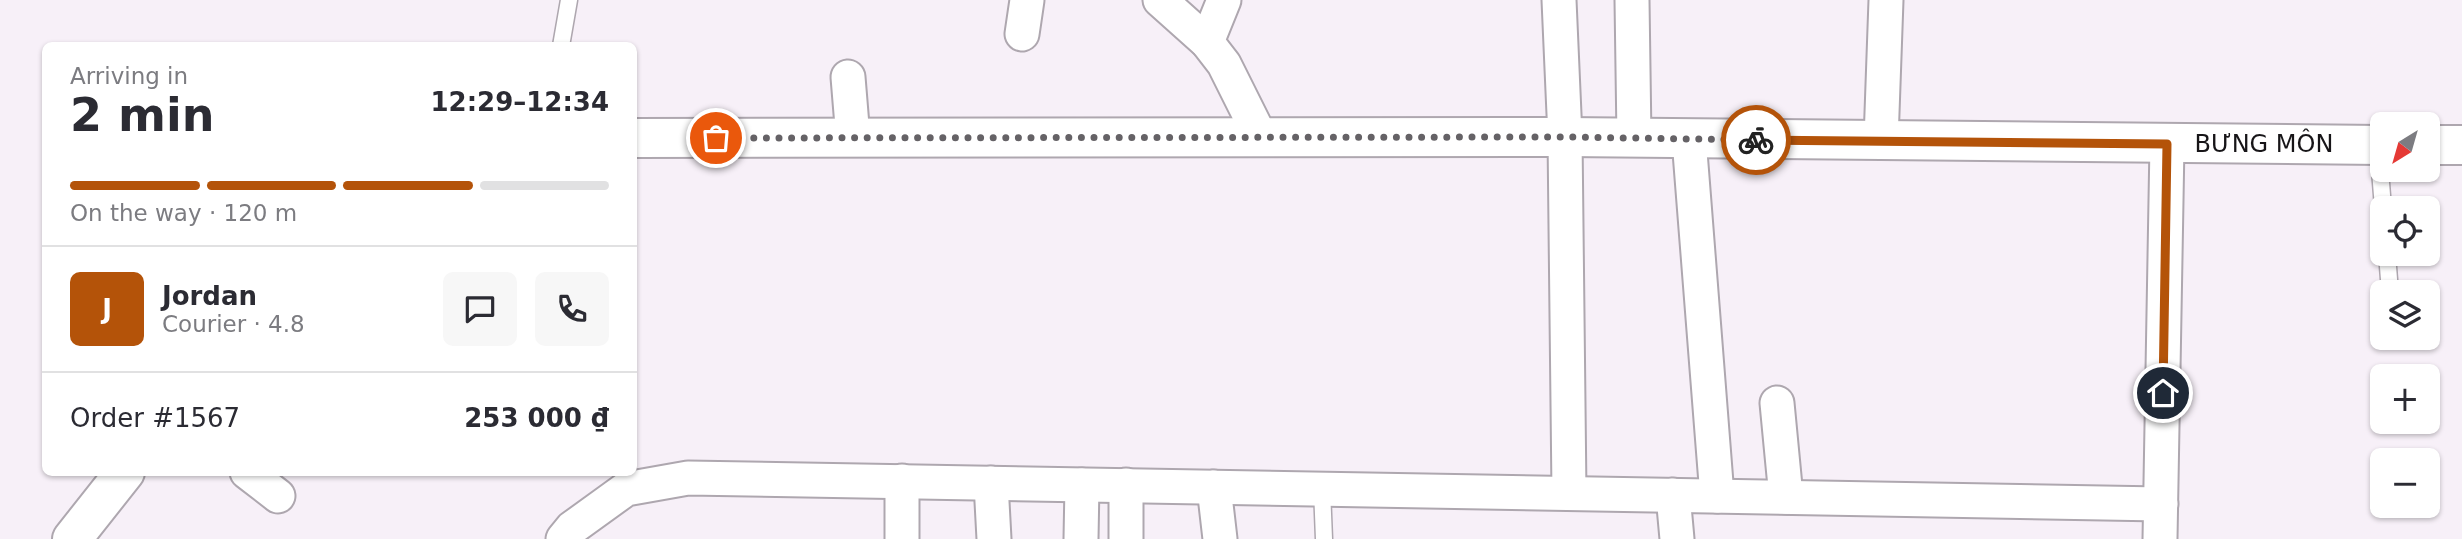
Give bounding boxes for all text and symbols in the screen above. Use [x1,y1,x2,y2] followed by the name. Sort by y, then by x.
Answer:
[70,63,188,89] text: Arriving in
[430,87,609,117] text: 12:29–12:34
[70,88,214,142] text: 2 min
[1721,105,1791,175] courier
[686,108,746,168] pin
[2370,112,2440,182] north arrow
[2370,112,2440,518] map controls
[697,119,735,157] icon: bag
[1737,121,1775,159] icon: bike
[2195,128,2333,158] street label: BƯNG MÔN
[2370,196,2440,266] button: locate
[70,200,297,226] text: On the way · 120 m
[443,272,517,346] button: chat
[535,272,609,346] button: phone
[2370,280,2440,350] button: layers
[162,281,257,311] text: Jordan
[102,294,112,324] text: J
[162,311,305,337] text: Courier · 4.8
[2133,363,2193,423] pin
[2370,364,2440,434] button: +
[2144,374,2182,412] icon: home
[70,403,240,433] text: Order #1567
[464,403,609,433] text: 253 000 ₫
[2370,448,2440,518] button: −

